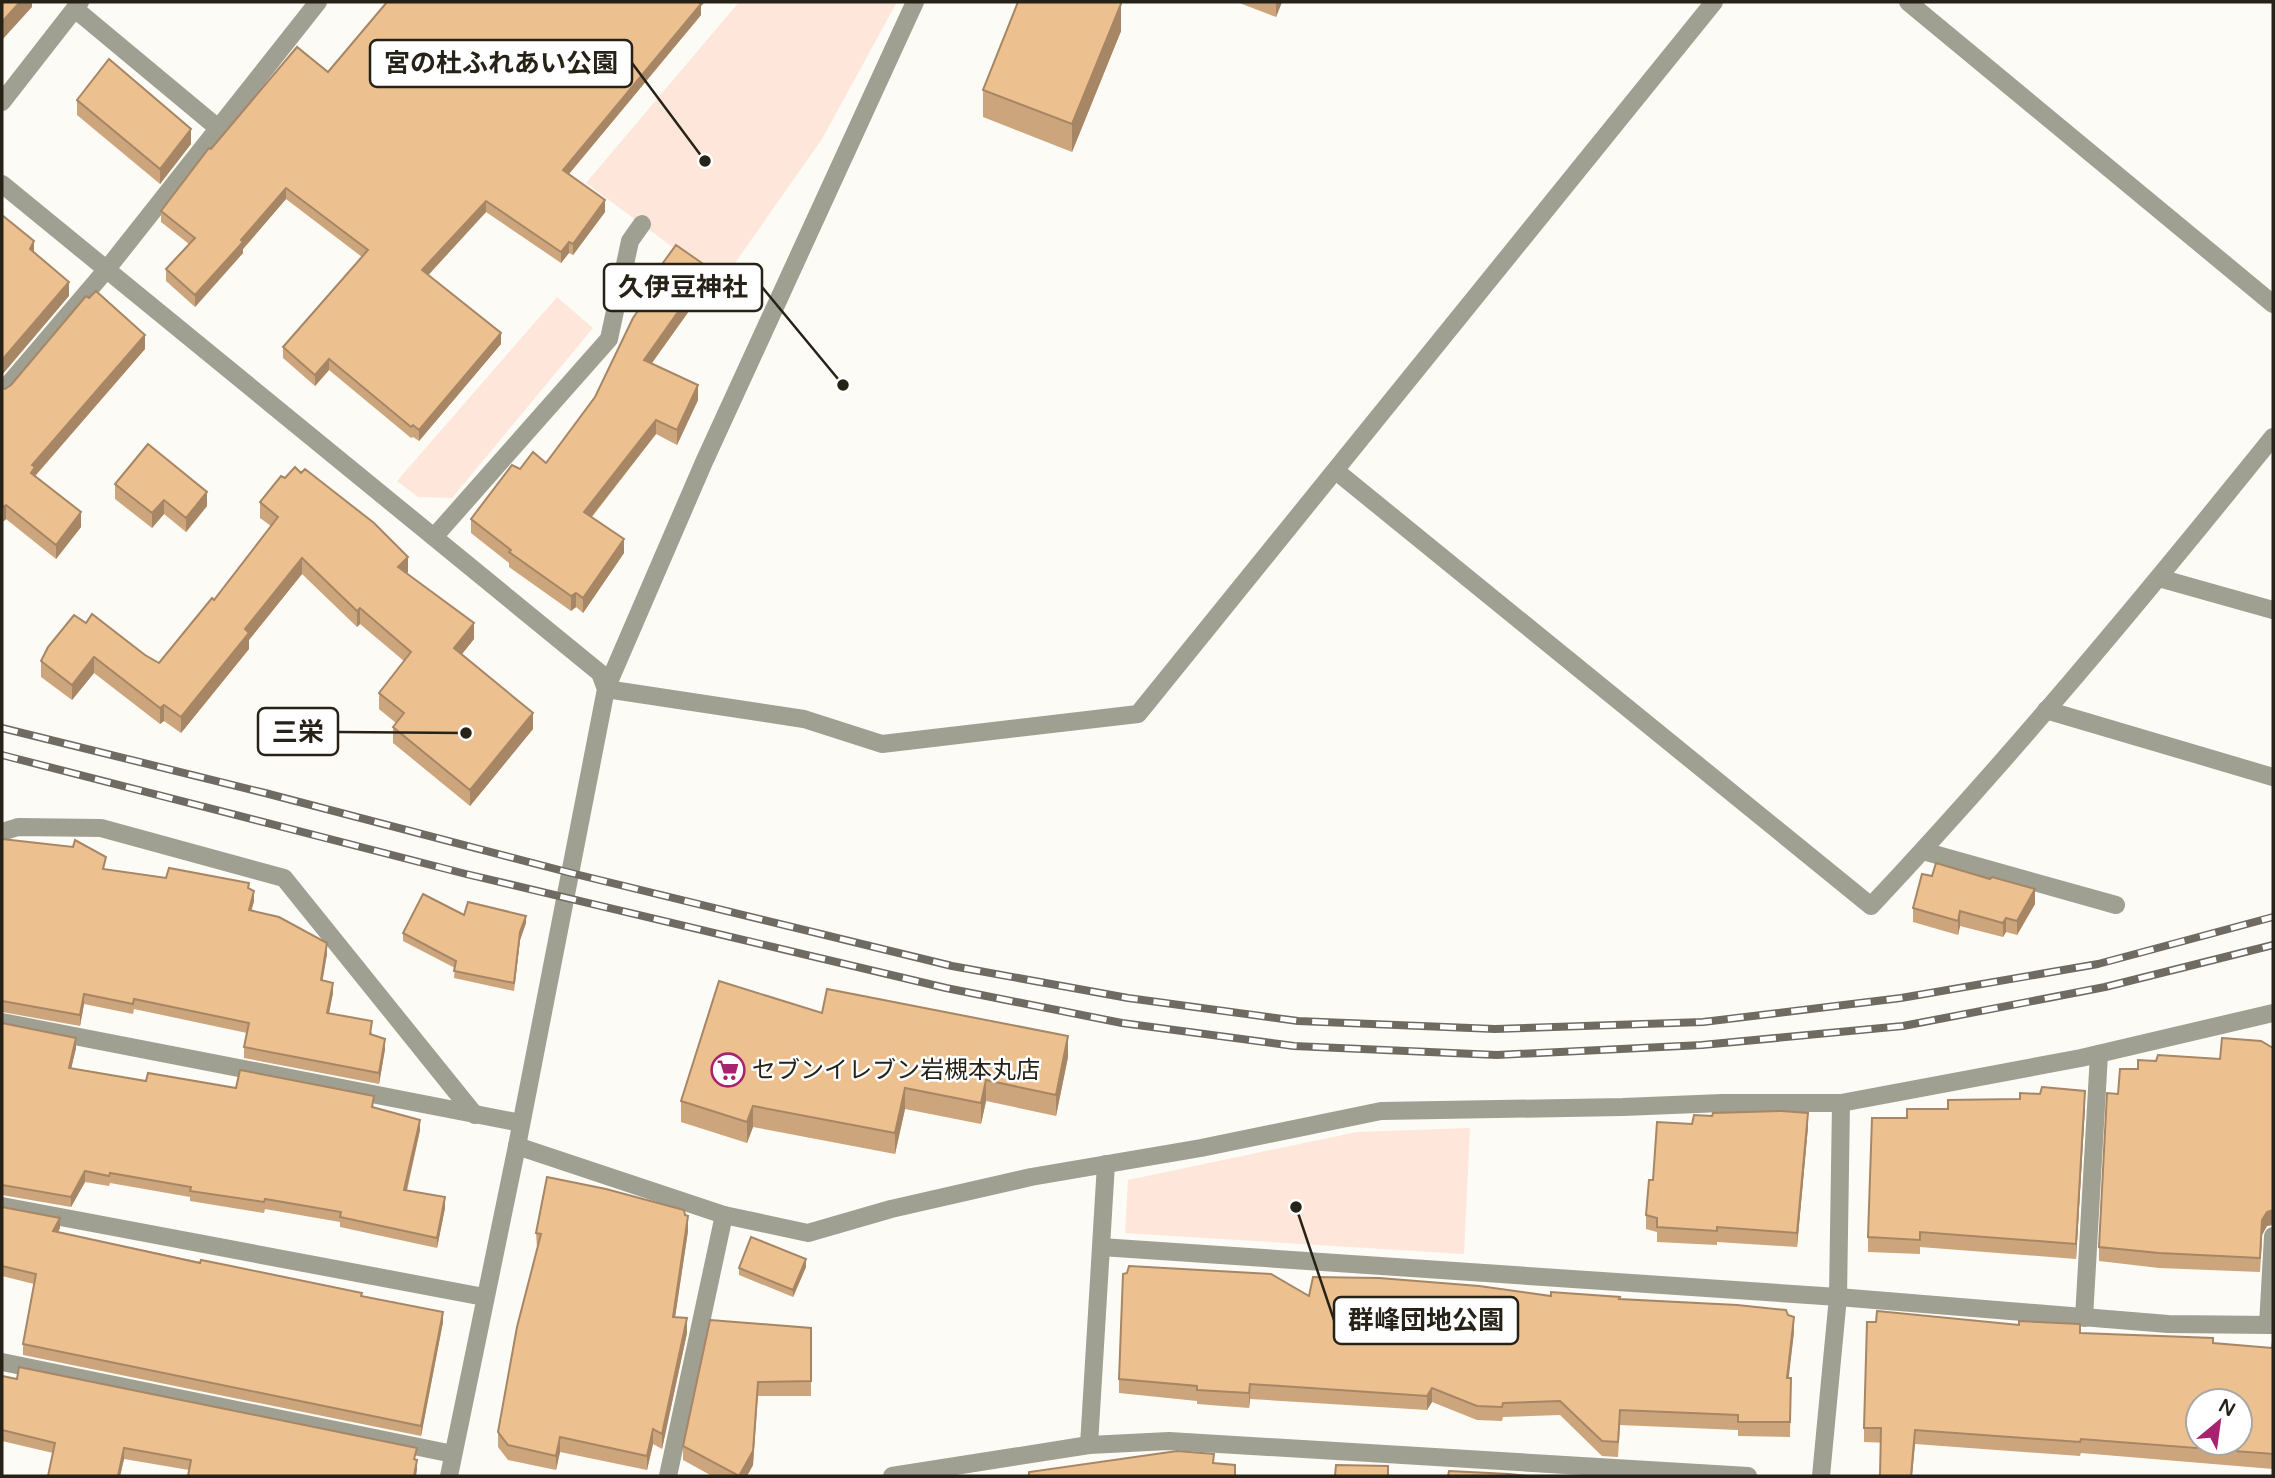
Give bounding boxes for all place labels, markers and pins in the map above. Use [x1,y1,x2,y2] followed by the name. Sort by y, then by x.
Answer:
[370,40,632,87] callout: 宮の杜ふれあい公園
[604,264,762,311] callout: 久伊豆神社
[258,708,338,755] callout: 三栄
[709,1051,747,1089] supermarket icon: セブンイレブン岩槻本丸店
[752,1056,1040,1085] place label: セブンイレブン岩槻本丸店
[1334,1297,1518,1344] callout: 群峰団地公園

